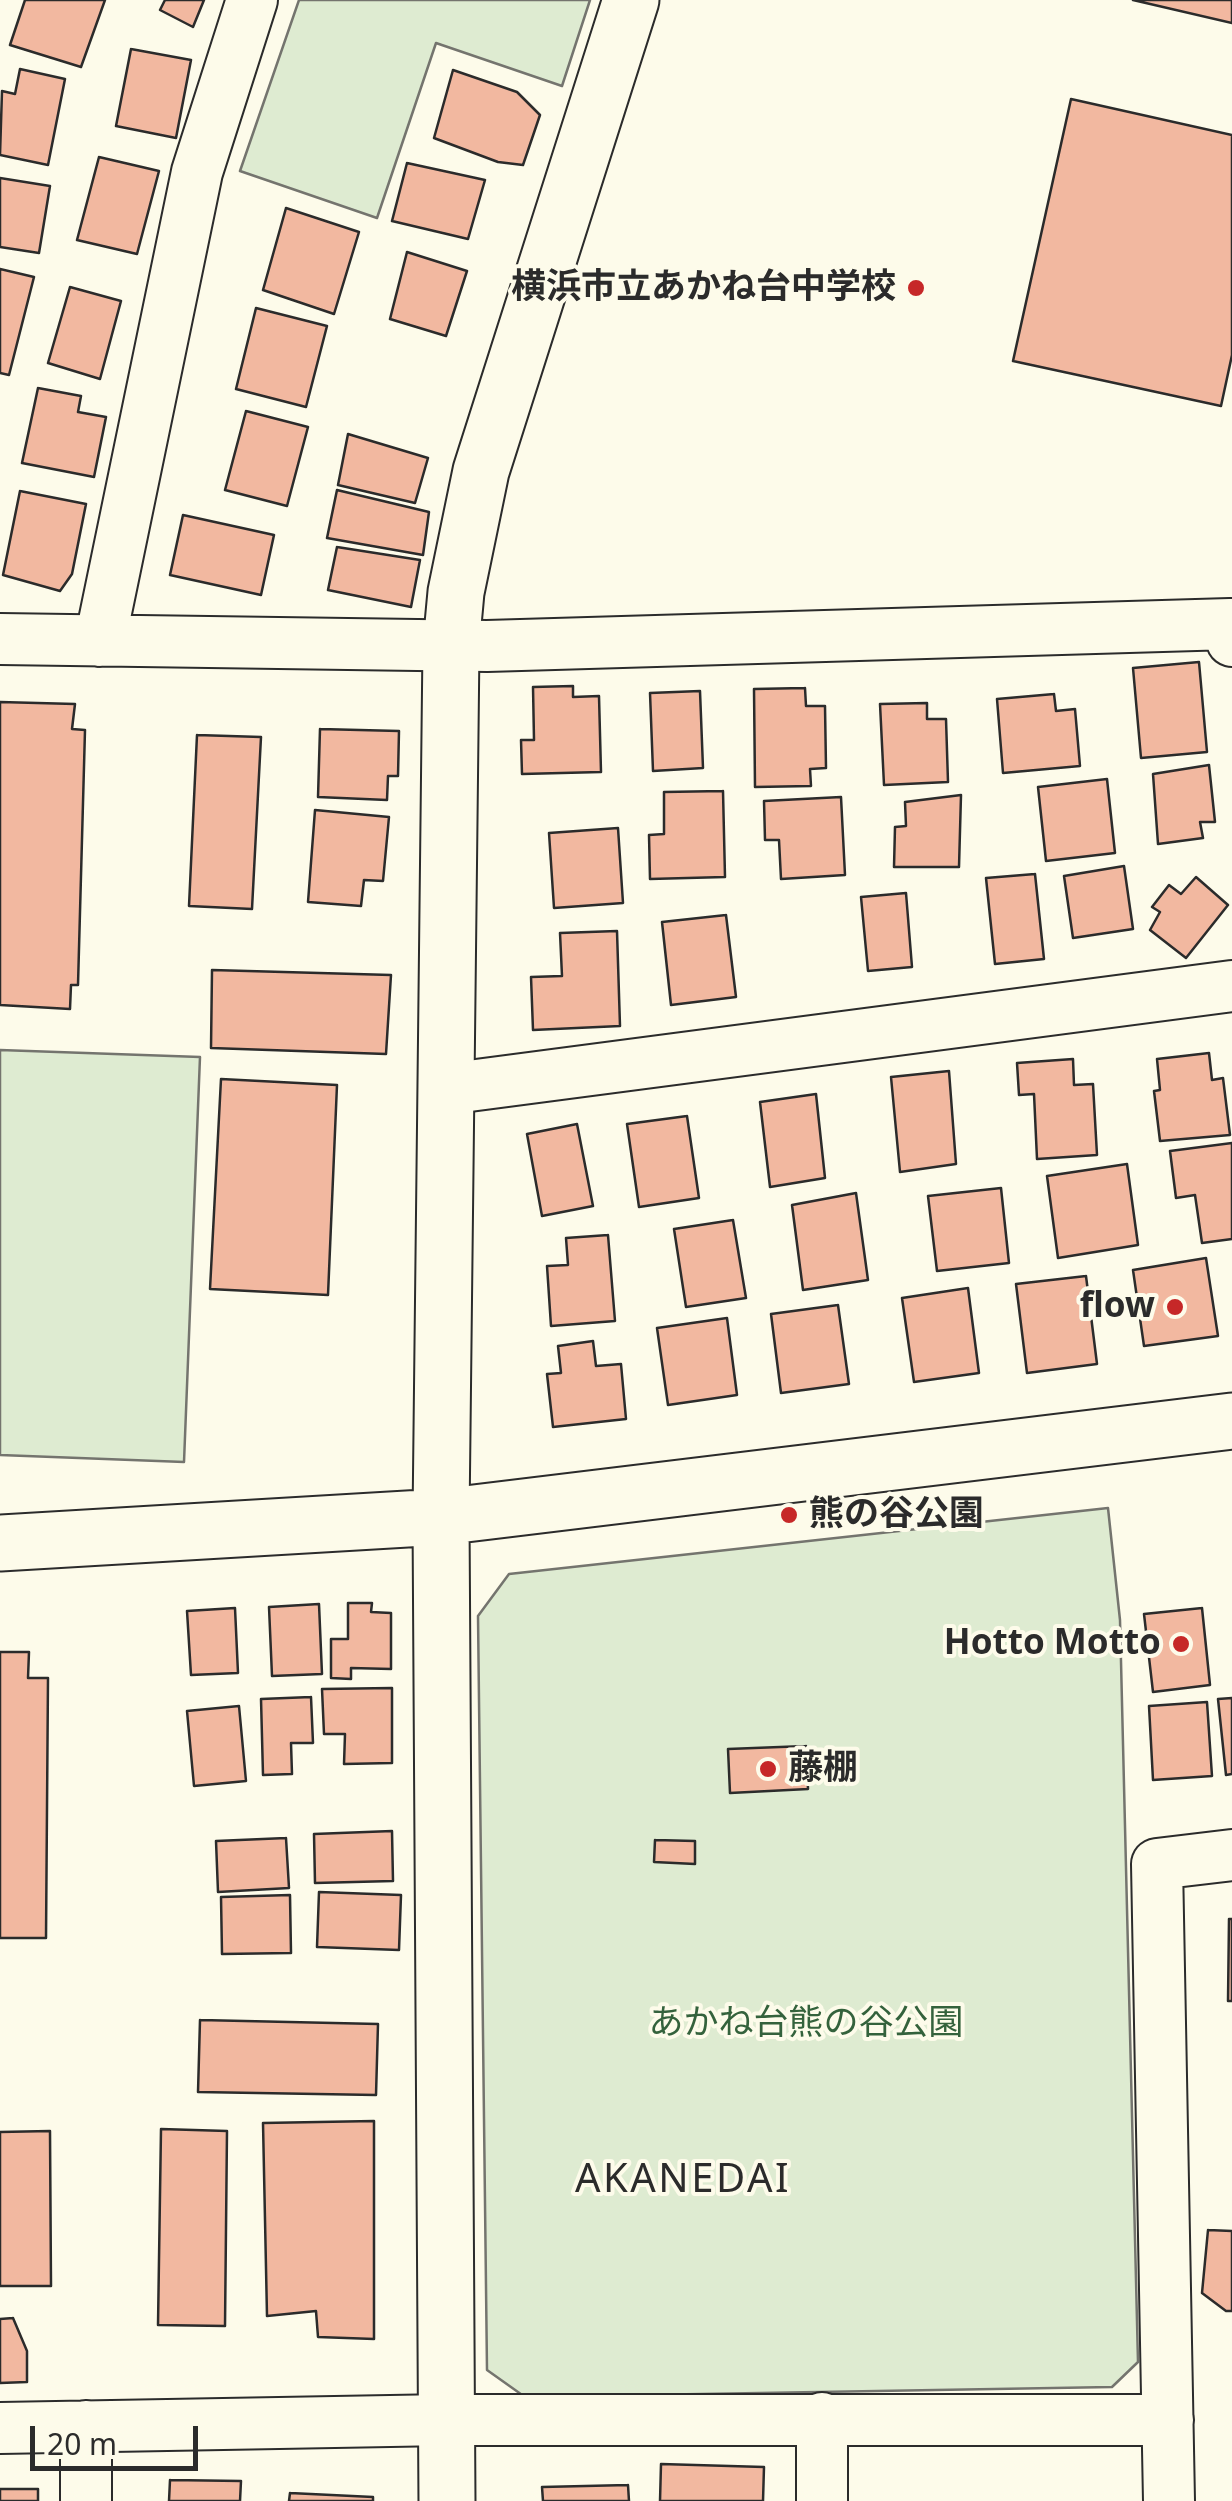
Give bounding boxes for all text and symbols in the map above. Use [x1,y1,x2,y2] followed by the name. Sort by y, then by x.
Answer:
[511,267,896,309] place label: 横浜市立あかね台中学校
[905,277,927,299] marker: 横浜市立あかね台中学校
[1080,1286,1155,1328] place label: flow
[1164,1296,1186,1318] marker: flow
[809,1494,984,1536] place label: 熊の谷公園
[778,1504,800,1526] marker: 熊の谷公園
[944,1623,1161,1665] place label: Hotto Motto
[1170,1633,1192,1655] marker: Hotto Motto
[788,1748,858,1790] place label: 藤棚
[757,1758,779,1780] marker: 藤棚
[649,2003,963,2045] park label: あかね台熊の谷公園
[575,2157,791,2205] district label: AKANEDAI
[35,2406,202,2468] scale bar
[47,2423,117,2464] text: 20 m

